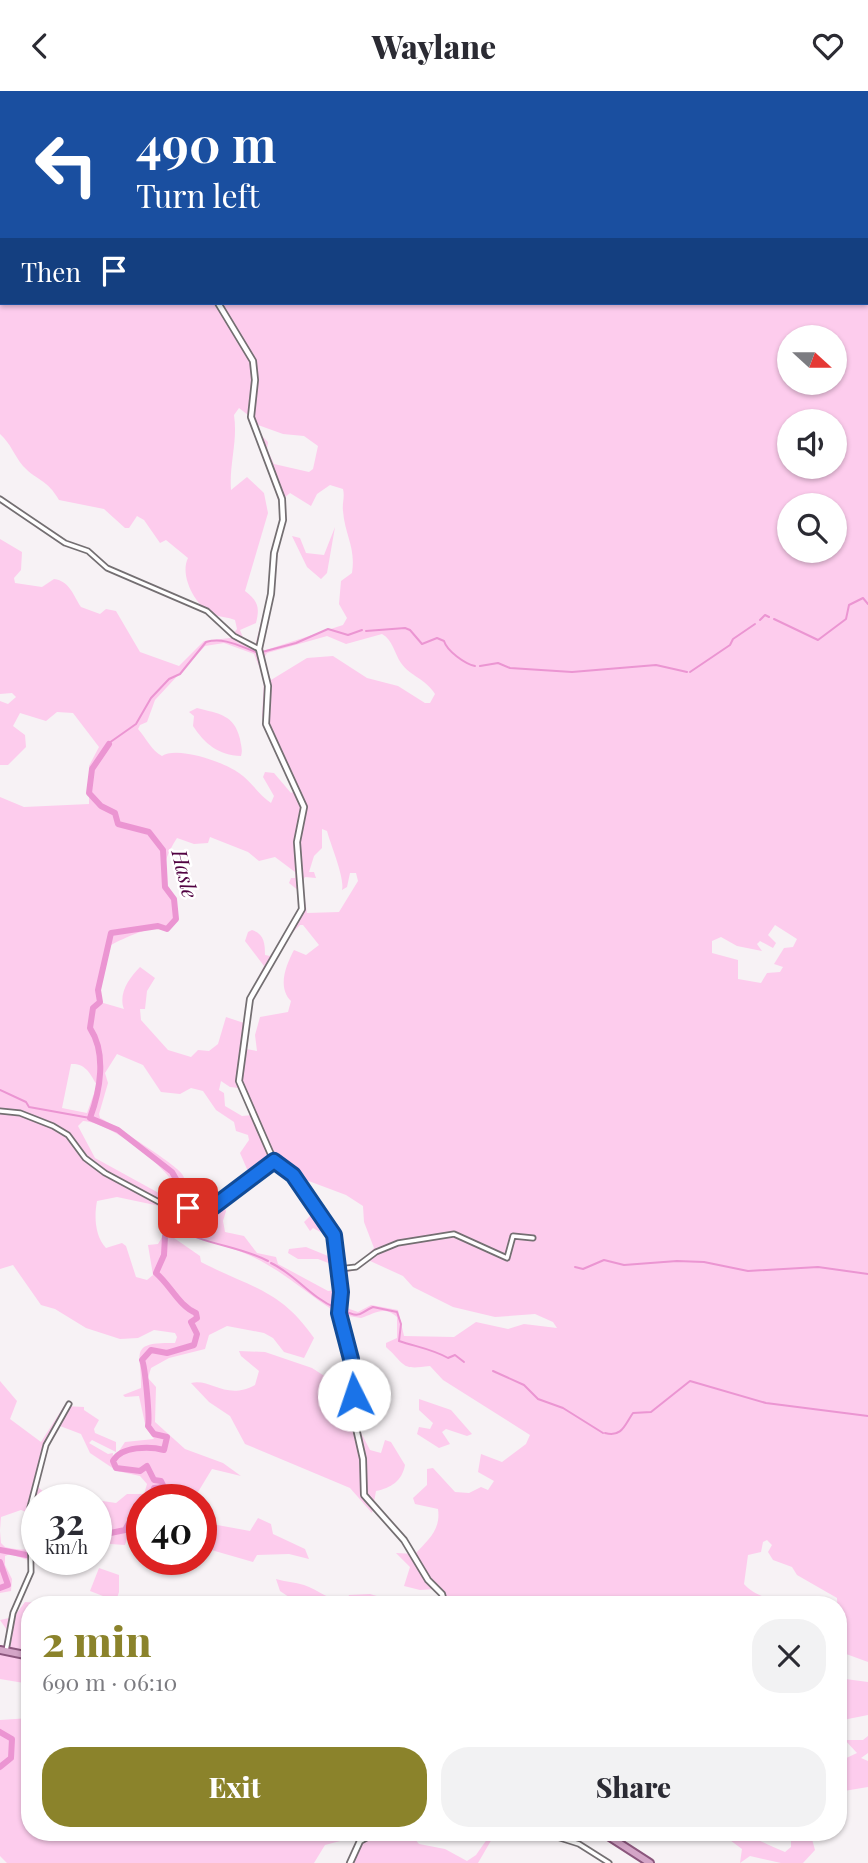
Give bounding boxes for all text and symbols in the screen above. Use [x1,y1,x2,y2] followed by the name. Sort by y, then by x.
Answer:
[372,24,496,67] text: Waylane
[21,27,59,65] icon: back
[809,27,847,65] icon: heart
[136,110,276,175] text: 490 m
[21,119,112,210] icon: left
[136,173,260,216] text: Turn left
[95,252,133,290] icon: arrive
[21,254,81,289] text: Then
[777,325,847,395] north arrow
[777,325,847,563] map controls
[777,409,847,479] button: sound
[777,493,847,563] button: search
[166,845,205,901] water label: Hasle
[158,1178,218,1238] pin
[169,1189,207,1227] icon: arrive
[317,1358,391,1432] position arrow
[126,1484,217,1575] speed limit sign: 40
[49,1497,84,1544] text: 32
[45,1535,88,1559] text: km/h
[42,1612,151,1668] text: 2 min
[752,1619,826,1693] button: close
[42,1666,177,1697] text: 690 m · 06:10
[42,1747,427,1827] button: Exit
[441,1747,826,1827] button: Share

